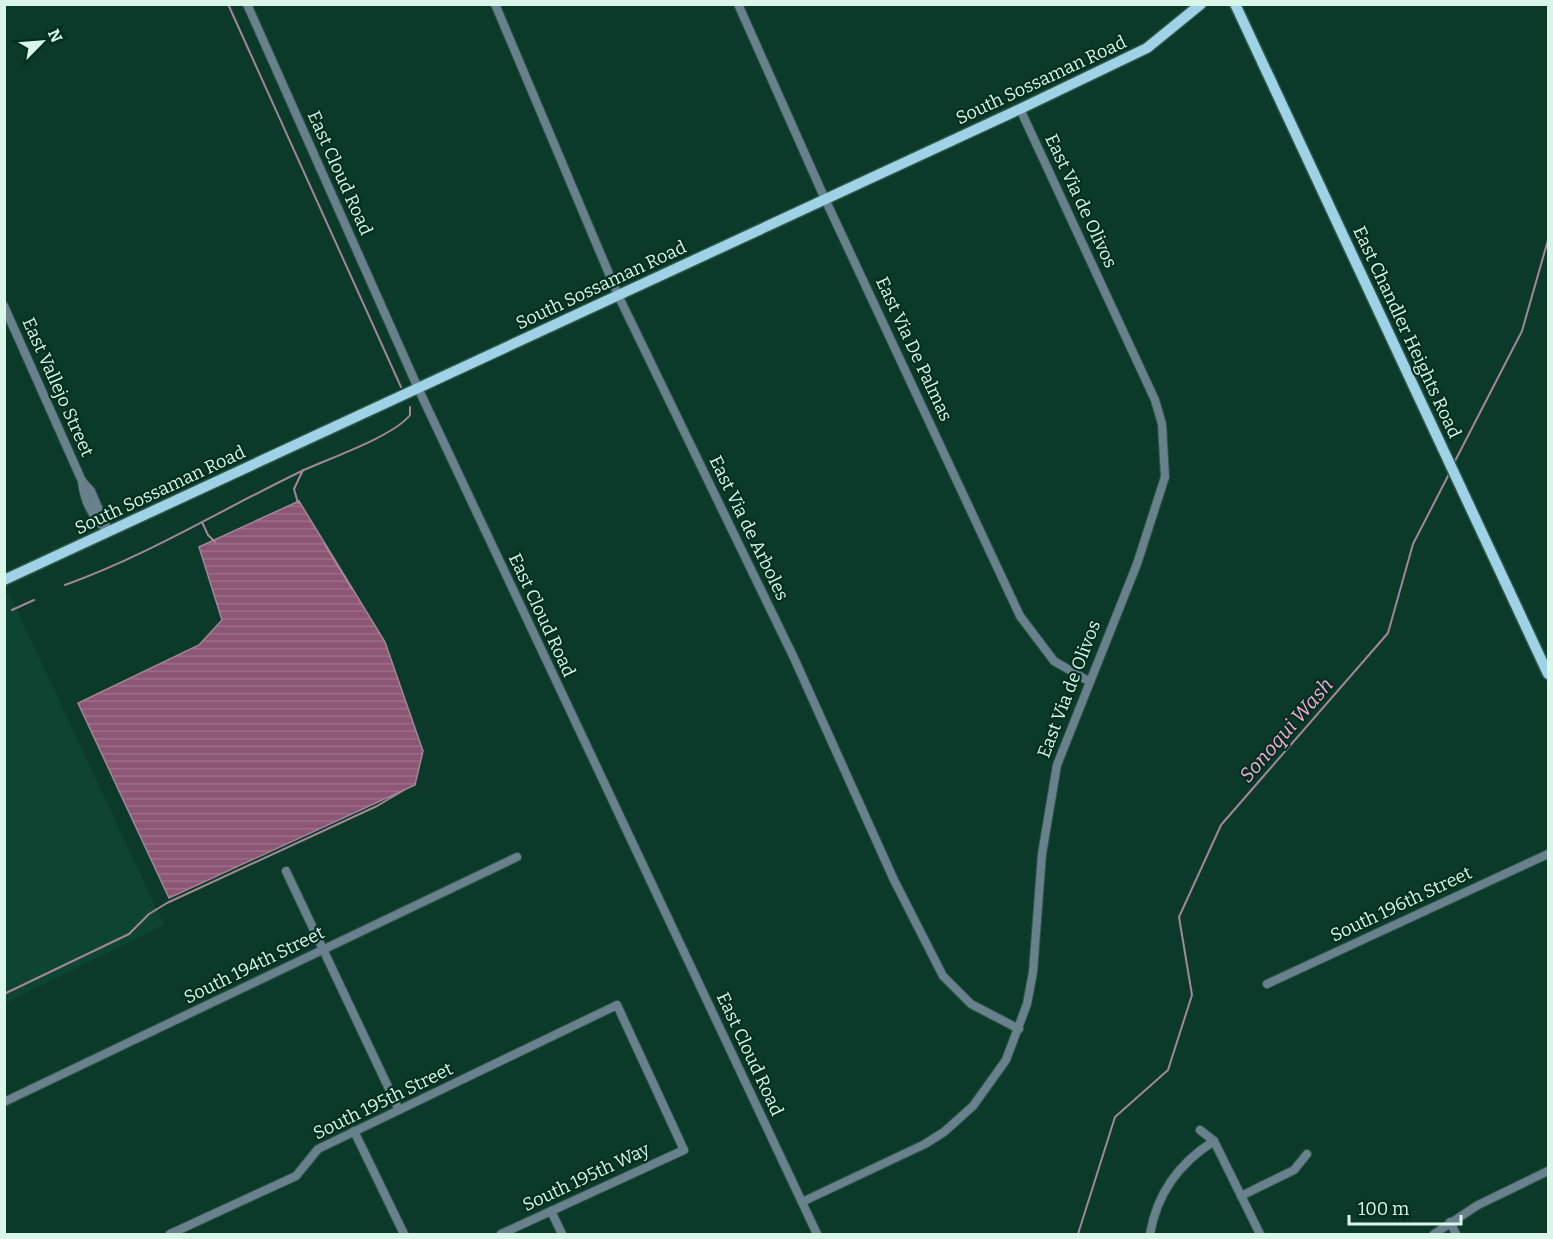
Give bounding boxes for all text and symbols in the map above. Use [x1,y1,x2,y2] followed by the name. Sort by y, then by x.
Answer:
[12,12,72,72] north arrow
[44,26,66,45] text: N
[952,31,1130,129] street label: South Sossaman Road
[303,107,377,239] street label: East Cloud Road
[1040,130,1122,272] street label: East Via de Olivos
[1348,223,1466,442] street label: East Chandler Heights Road
[512,236,690,334] street label: South Sossaman Road
[871,273,957,425] street label: East Via De Palmas
[17,314,99,460] street label: East Vallejo Street
[71,441,249,539] street label: South Sossaman Road
[704,452,794,604] street label: East Via de Arboles
[504,550,580,681] street label: East Cloud Road
[1033,617,1105,761] street label: East Via de Olivos
[1234,673,1338,787] water label: Sonoqui Wash
[1327,861,1476,946] street label: South 196th Street
[180,921,328,1009] street label: South 194th Street
[712,989,788,1120] street label: East Cloud Road
[310,1057,457,1144] street label: South 195th Street
[519,1138,653,1216] street label: South 195th Way
[1349,1188,1462,1226] scale bar
[1358,1198,1409,1220] text: 100 m

